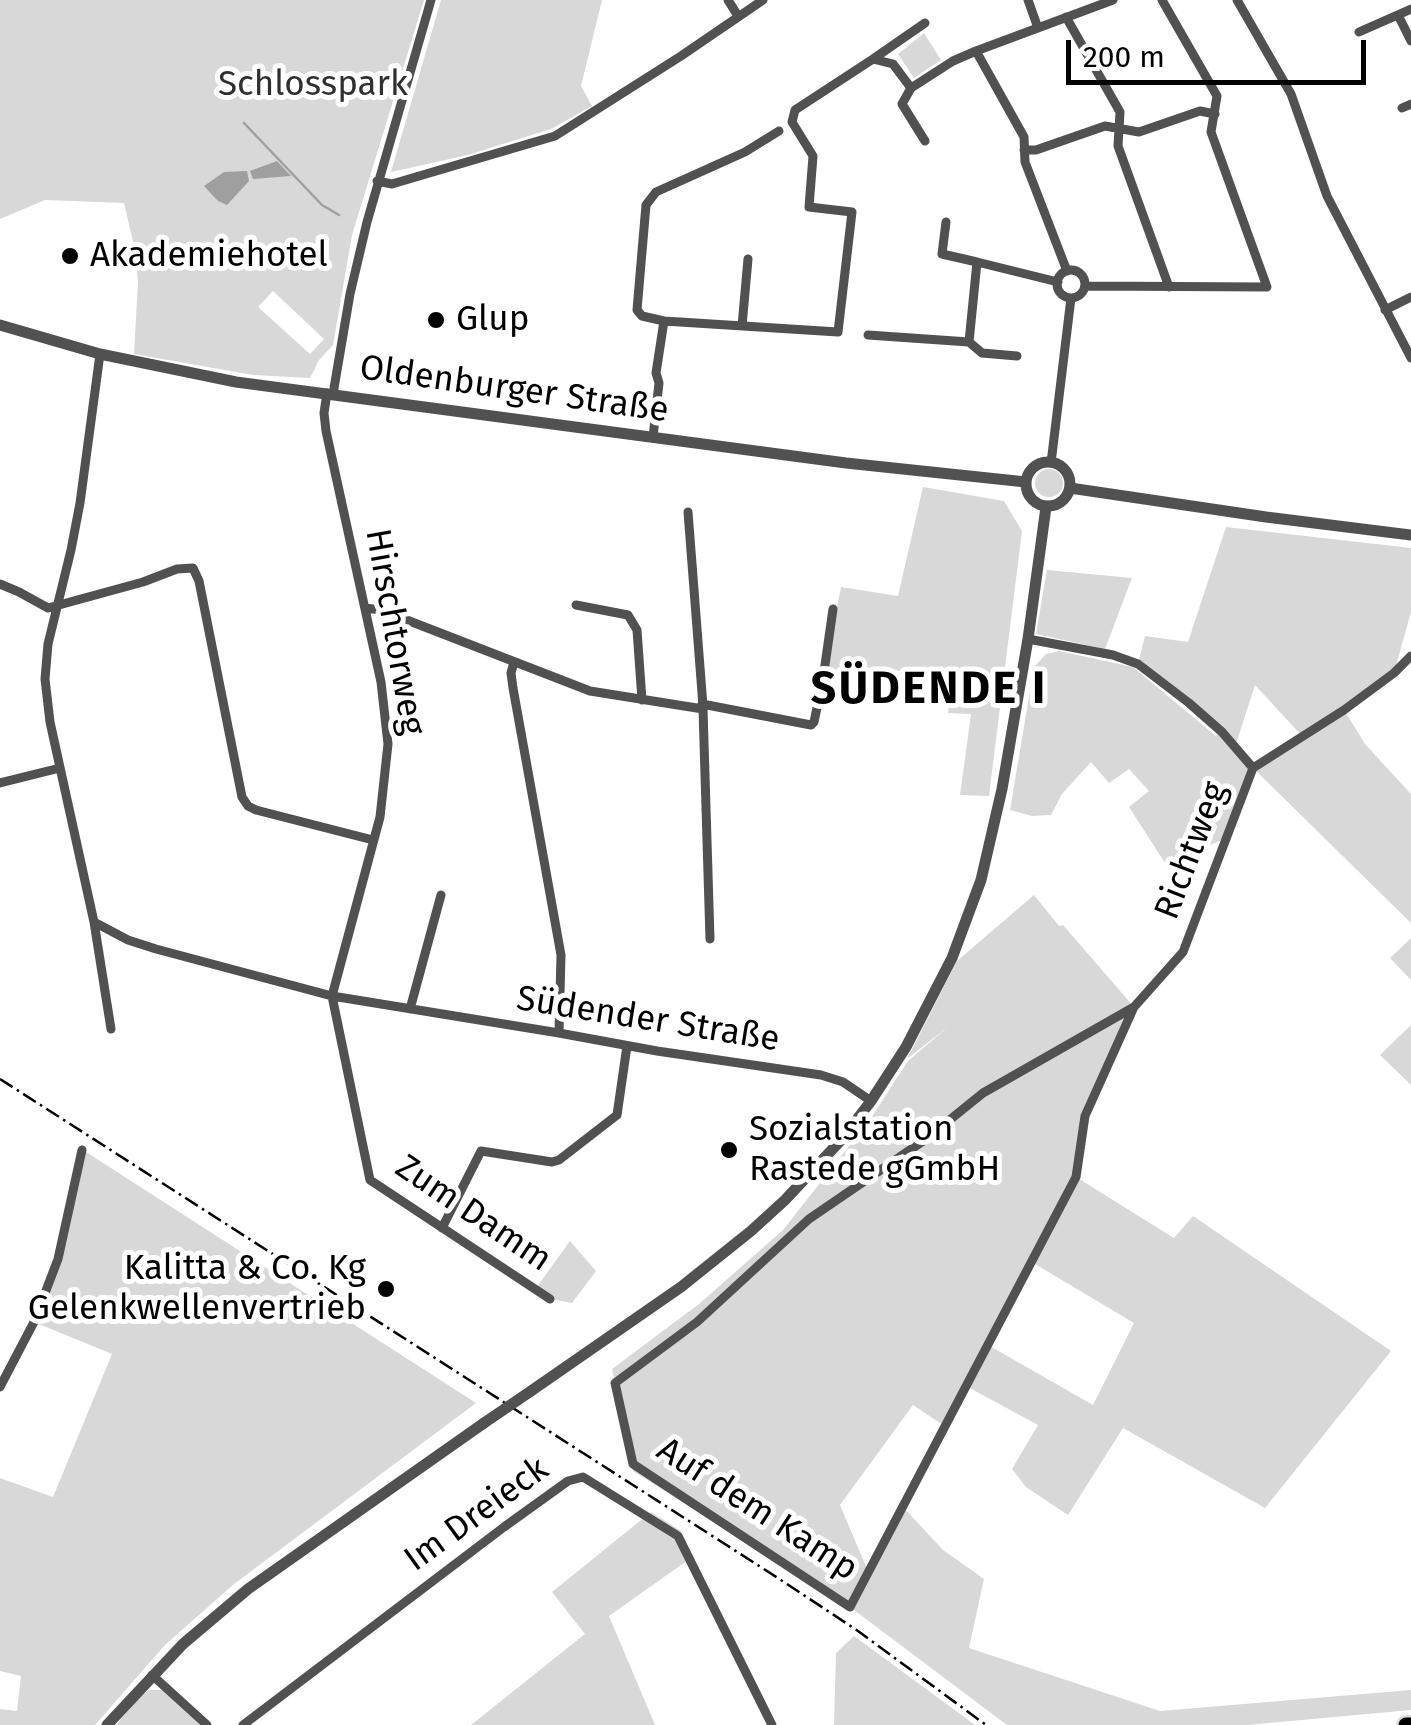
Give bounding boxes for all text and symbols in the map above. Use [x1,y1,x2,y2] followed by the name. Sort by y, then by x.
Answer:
[1071,20,1371,82] scale bar
[1083,39,1165,75] text: 200 m
[218,64,408,106] park label: Schlosspark
[90,235,328,277] place label: Akademiehotel
[59,245,81,267] marker: Akademiehotel
[456,299,529,341] place label: Glup
[425,309,447,331] marker: Glup
[357,348,671,432] street label: Oldenburger Straße
[355,526,433,738] street label: Hirschtorweg
[810,663,1048,717] district label: SÜDENDE I
[1147,777,1237,925] street label: Richtweg
[514,978,782,1062] street label: Südender Straße
[749,1109,1000,1191] place label: Sozialstation Rastede gGmbH
[718,1139,740,1161] marker: Sozialstation Rastede gGmbH
[387,1147,559,1281] street label: Zum Damm
[28,1248,366,1330] place label: Kalitta & Co. Kg Gelenkwellenvertrieb
[375,1278,397,1300] marker: Kalitta & Co. Kg Gelenkwellenvertrieb
[649,1430,865,1590] street label: Auf dem Kamp
[397,1449,557,1581] street label: Im Dreieck

